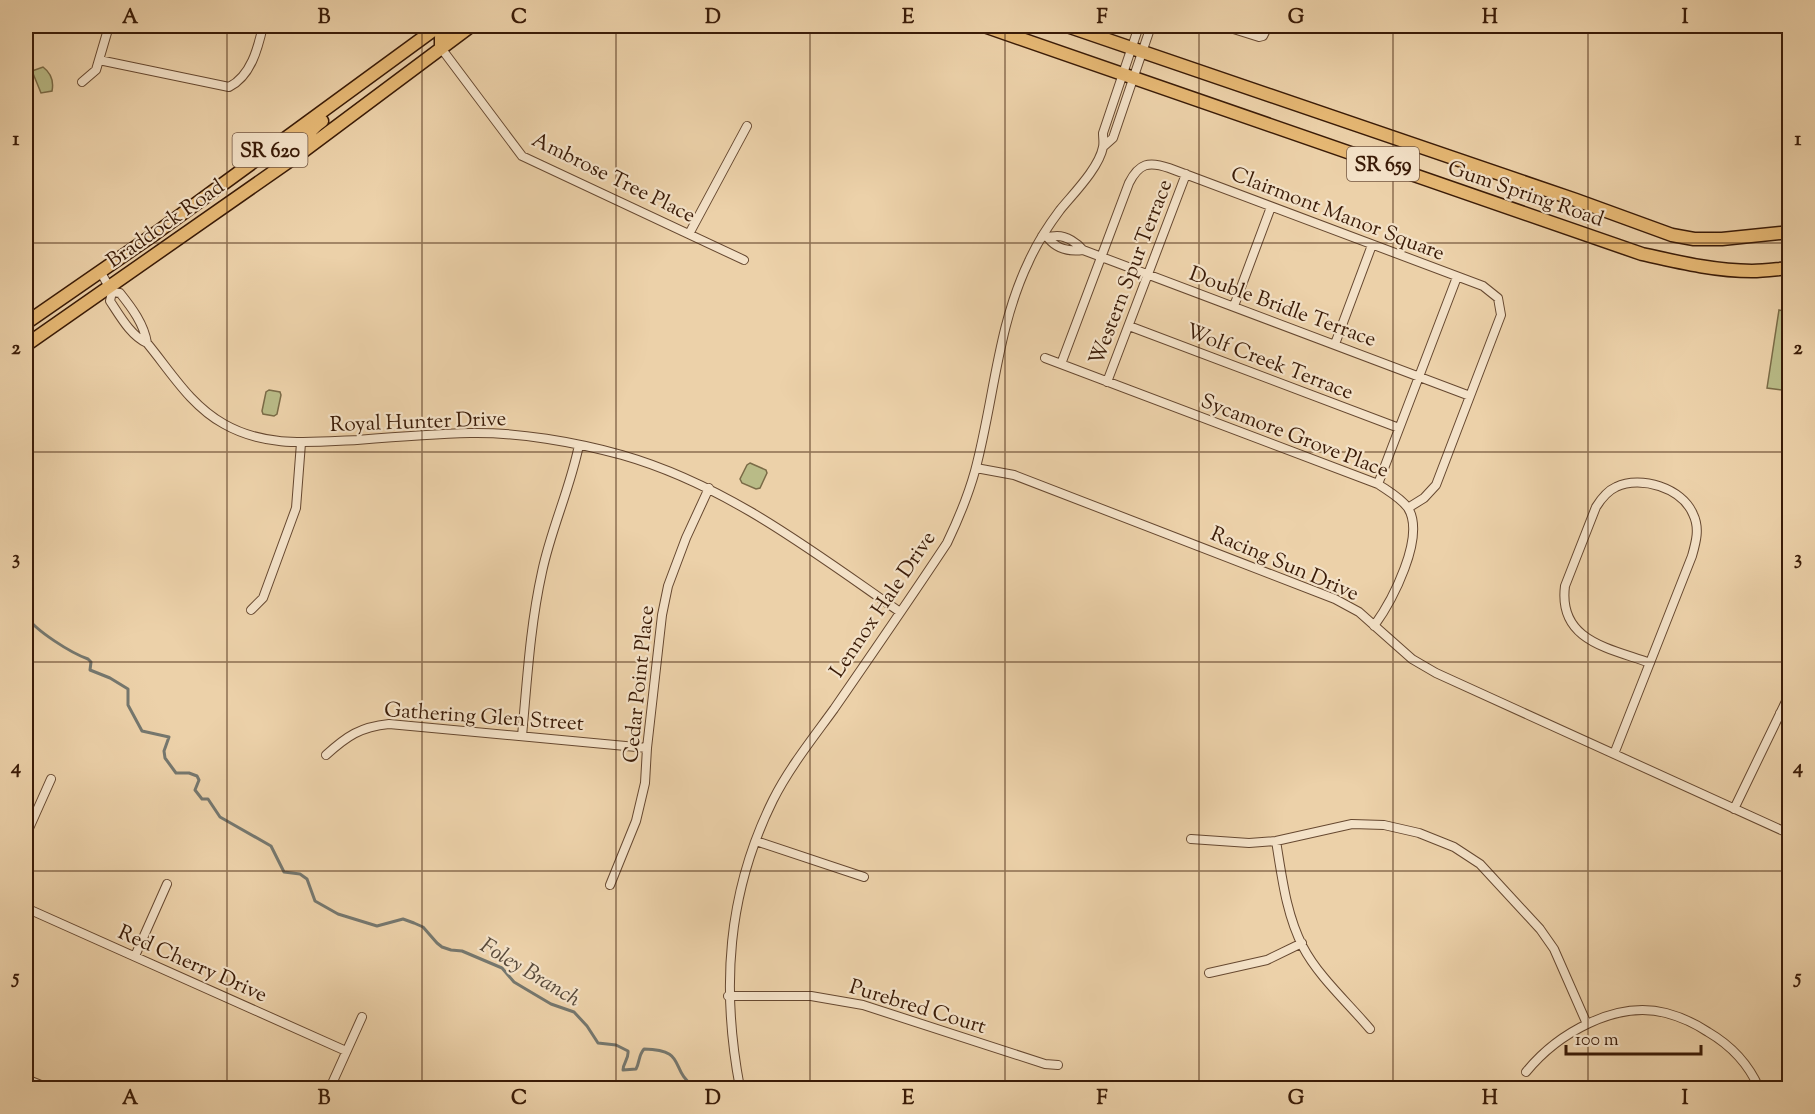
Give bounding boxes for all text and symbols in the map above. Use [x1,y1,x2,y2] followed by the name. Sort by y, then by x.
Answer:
[122,4,139,33] text: A
[318,4,331,33] text: B
[511,4,527,33] text: C
[705,4,721,33] text: D
[902,4,915,33] text: E
[1096,4,1108,33] text: F
[1288,4,1305,33] text: G
[1482,4,1498,33] text: H
[1682,4,1689,33] text: I
[13,126,20,155] text: 1
[526,126,700,231] street label: Ambrose Tree Place
[1795,126,1802,155] text: 1
[232,133,308,167] road number: SR 620
[1347,147,1419,181] road number: SR 659
[1443,154,1608,236] street label: Gum Spring Road
[1226,160,1449,270] street label: Clairmont Manor Square
[101,173,231,276] street label: Braddock Road
[1083,175,1181,370] street label: Western Spur Terrace
[1185,260,1380,356] street label: Double Bridle Terrace
[1181,317,1357,409] street label: Wolf Creek Terrace
[11,335,21,364] text: 2
[1793,335,1803,364] text: 2
[1196,387,1393,487] street label: Sycamore Grove Place
[329,405,507,441] street label: Royal Hunter Drive
[1205,520,1363,610] street label: Racing Sun Drive
[823,526,944,684] street label: Lennox Hale Drive
[12,545,20,574] text: 3
[1794,545,1802,574] text: 3
[617,604,663,765] street label: Cedar Point Place
[383,696,585,740] street label: Gathering Glen Street
[10,754,21,783] text: 4
[1792,754,1803,783] text: 4
[113,918,272,1011] street label: Red Cherry Drive
[473,931,586,1016] water label: Foley Branch
[11,964,20,993] text: 5
[1793,964,1802,993] text: 5
[845,973,989,1043] street label: Purebred Court
[1566,1018,1701,1056] scale bar
[1575,1028,1619,1054] text: 100 m
[122,1085,139,1114] text: A
[318,1085,331,1114] text: B
[511,1085,527,1114] text: C
[705,1085,721,1114] text: D
[902,1085,915,1114] text: E
[1096,1085,1108,1114] text: F
[1288,1085,1305,1114] text: G
[1482,1085,1498,1114] text: H
[1682,1085,1689,1114] text: I

